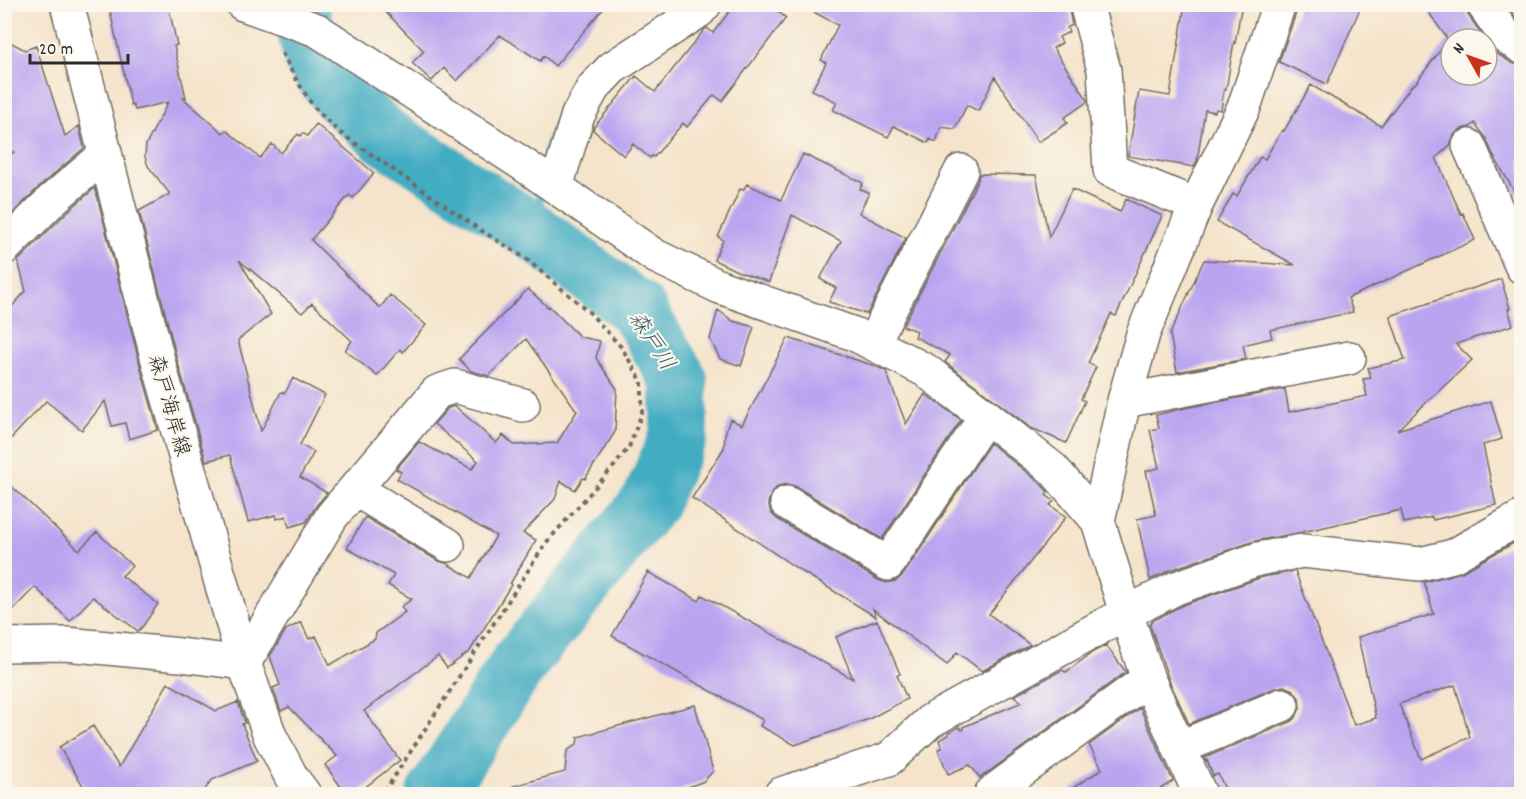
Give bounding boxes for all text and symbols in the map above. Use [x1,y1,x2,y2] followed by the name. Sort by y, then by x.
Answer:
[30,27,128,65] scale bar
[1439,27,1499,87] north arrow
[39,38,73,63] text: 20 m
[1448,38,1471,59] text: N
[619,306,681,378] water label: 森戸川
[138,351,196,460] street label: 森戸海岸線

